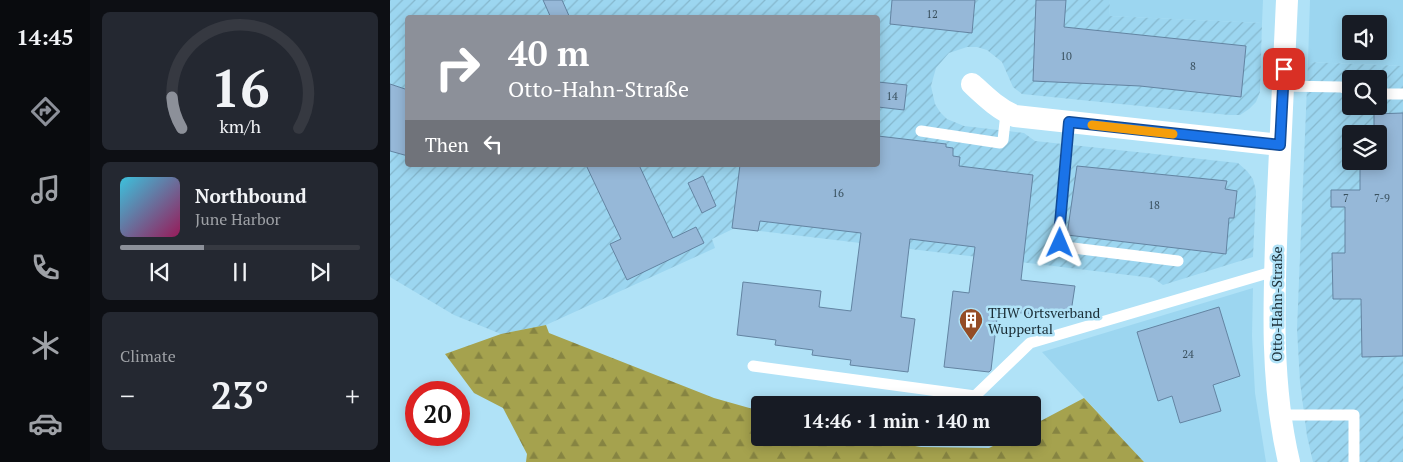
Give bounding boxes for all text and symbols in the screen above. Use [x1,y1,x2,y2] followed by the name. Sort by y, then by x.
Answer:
[926,7,938,21] house number: 12
[1342,15,1387,170] map controls
[1342,15,1387,60] button: sound
[16,22,74,51] text: 14:45
[508,30,589,76] text: 40 m
[425,35,490,100] icon: right
[1263,48,1305,90] pin
[1060,49,1072,63] house number: 10
[211,53,269,122] text: 16
[1270,55,1298,83] icon: arrive
[1190,59,1196,73] house number: 8
[1342,70,1387,115] button: search
[508,74,689,103] text: Otto-Hahn-Straße
[886,89,898,103] house number: 14
[28,94,63,129] icon: directions
[219,114,261,138] text: km/h
[1342,125,1387,170] button: layers
[479,130,507,158] icon: left
[425,132,469,157] text: Then
[28,172,63,207] icon: music
[195,183,307,208] text: Northbound
[832,186,844,200] house number: 16
[1343,191,1349,205] house number: 7
[1374,191,1390,205] house number: 7-9
[1148,198,1160,212] house number: 18
[195,208,281,230] text: June Harbor
[1033,216,1085,268] position arrow
[1267,246,1286,362] street label: Otto-Hahn-Straße
[28,250,63,285] icon: phone
[146,258,174,286] icon: previous
[226,258,254,286] icon: pause
[306,258,334,286] icon: next
[988,303,1101,338] place label: THW Ortsverband Wuppertal
[958,307,984,341] building icon: THW Ortsverband Wuppertal
[28,328,63,363] icon: climate
[120,345,176,367] text: Climate
[1182,347,1194,361] house number: 24
[211,370,269,420] text: 23°
[120,377,135,414] text: −
[345,377,360,414] text: +
[405,381,470,446] speed limit sign: 20
[28,406,63,441] icon: car
[802,408,990,433] text: 14:46 · 1 min · 140 m

